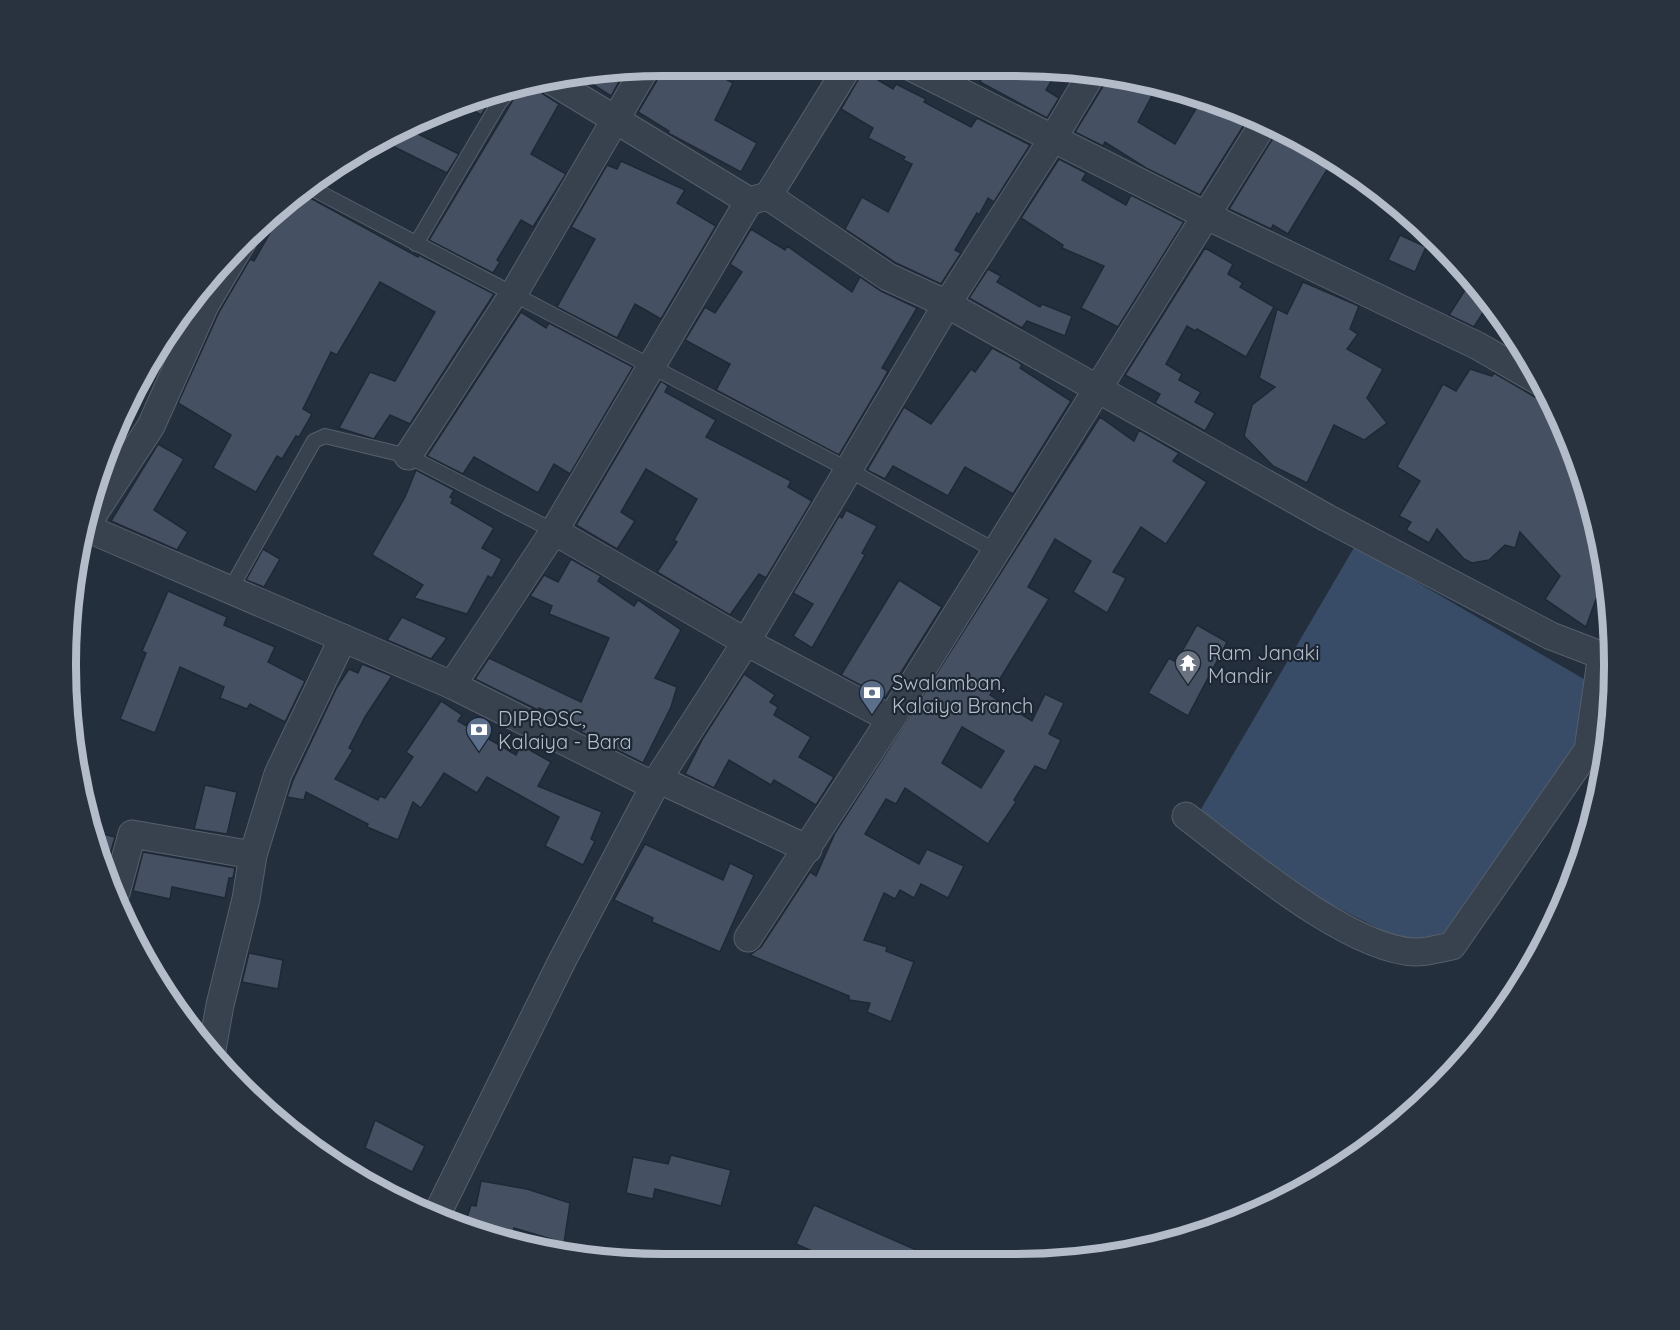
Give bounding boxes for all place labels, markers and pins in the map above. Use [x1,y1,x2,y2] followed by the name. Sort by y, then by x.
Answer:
[1208,640,1320,688] place label: Ram Janaki Mandir
[1173,648,1203,686] temple icon: Ram Janaki Mandir
[892,670,1033,718] place label: Swalamban, Kalaiya Branch
[857,678,887,716] bank icon: Swalamban, Kalaiya Branch
[498,706,632,754] place label: DIPROSC, Kalaiya - Bara
[464,715,494,753] bank icon: DIPROSC, Kalaiya - Bara

